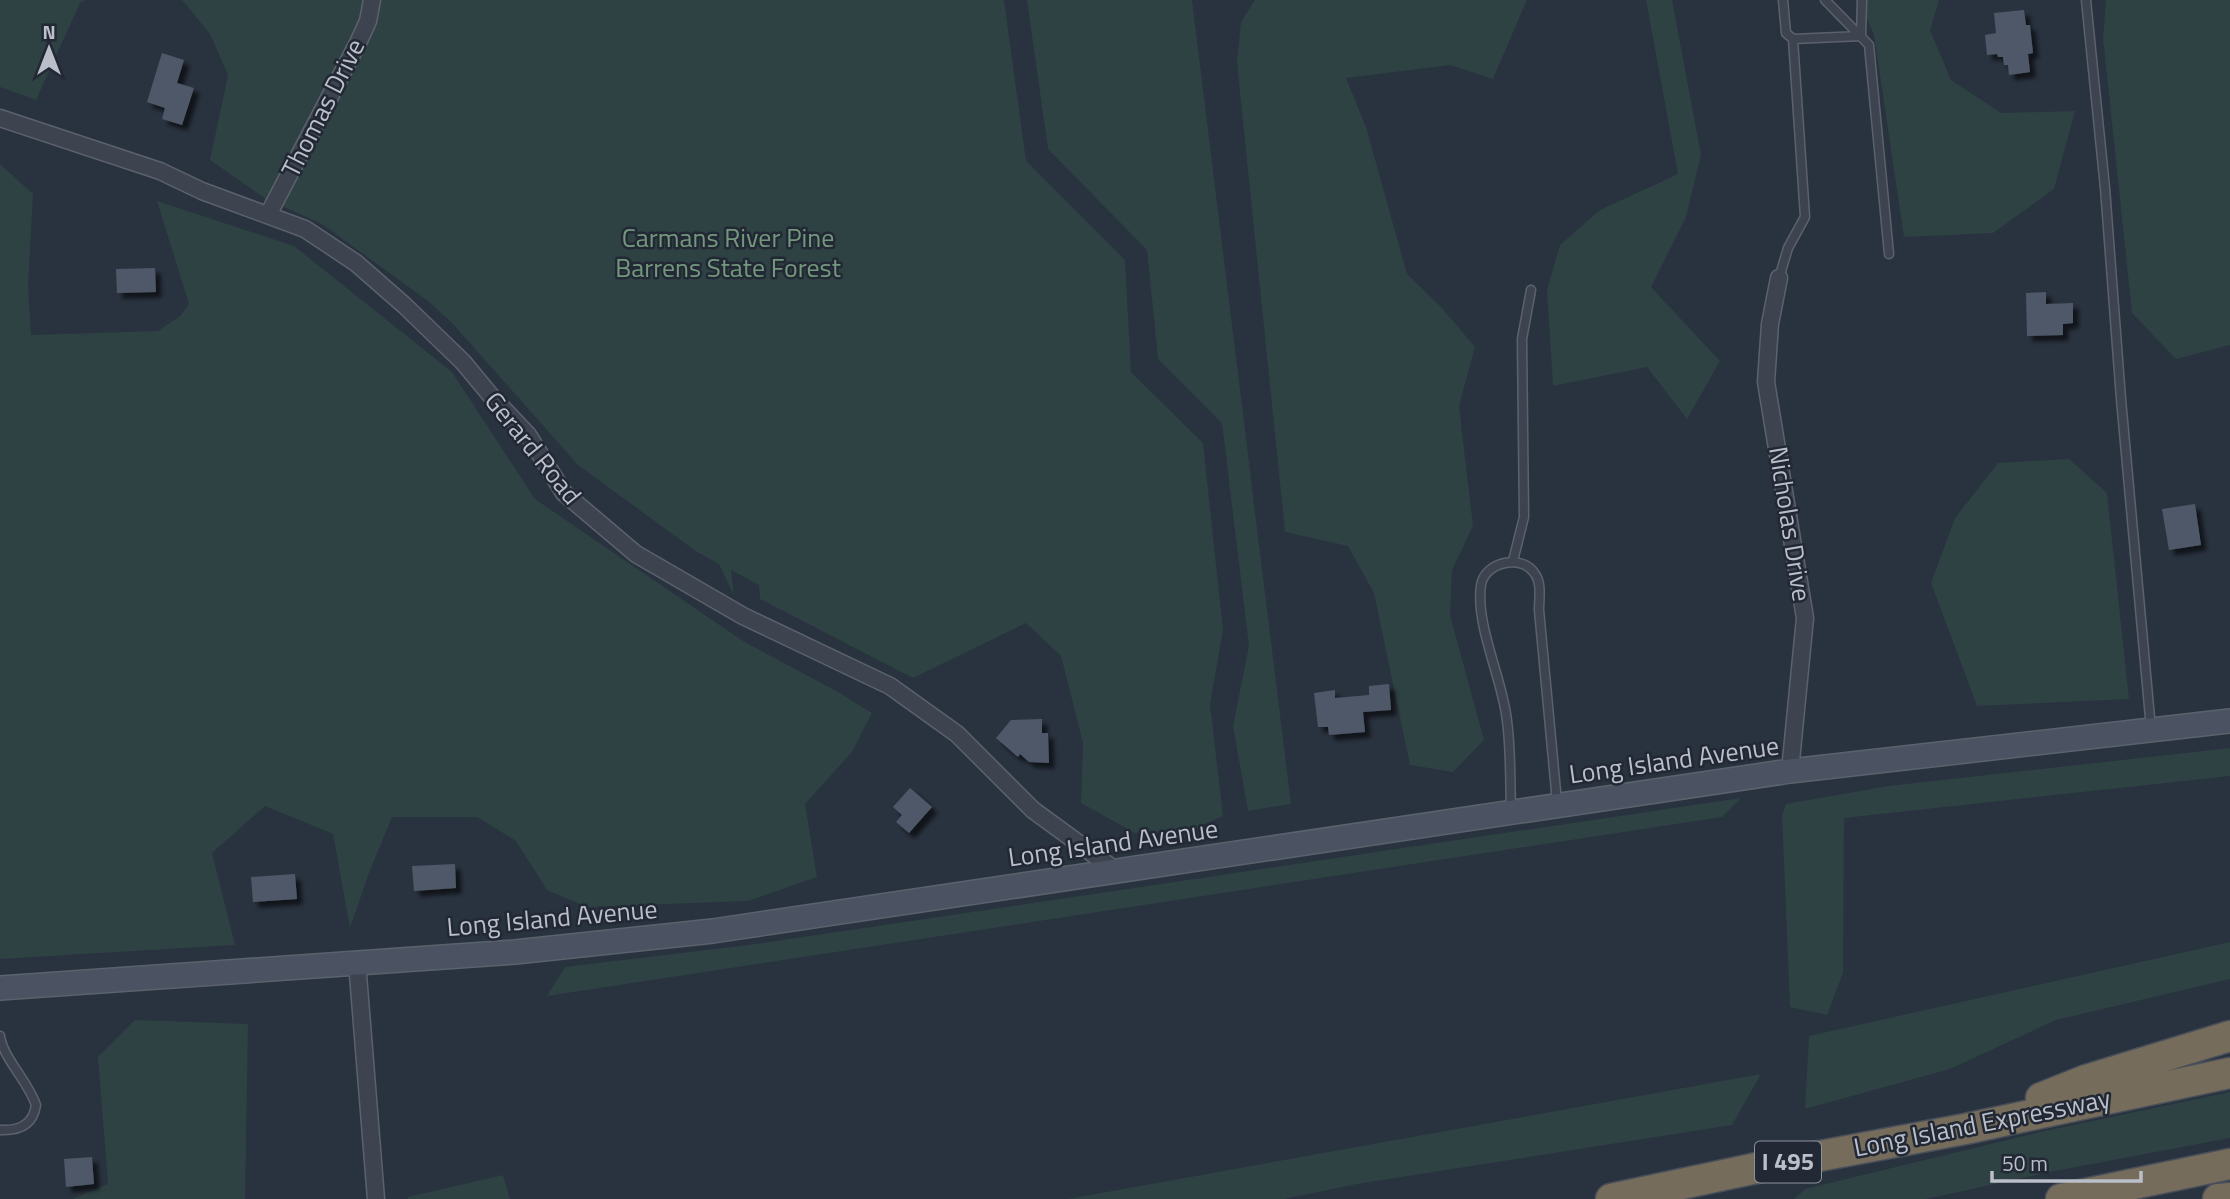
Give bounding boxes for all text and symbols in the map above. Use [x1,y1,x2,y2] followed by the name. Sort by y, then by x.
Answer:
[14,14,84,84] north arrow
[42,17,56,46] text: N
[271,32,374,184] street label: Thomas Drive
[615,218,841,287] park label: Carmans River Pine Barrens State Forest
[476,383,591,513] street label: Gerard Road
[1759,444,1822,604] street label: Nicholas Drive
[1567,725,1781,794] street label: Long Island Avenue
[1006,808,1220,877] street label: Long Island Avenue
[445,889,659,946] street label: Long Island Avenue
[1850,1078,2114,1167] street label: Long Island Expressway
[1992,1140,2141,1184] scale bar
[1755,1142,1821,1182] road number: I 495
[2002,1147,2048,1179] text: 50 m

